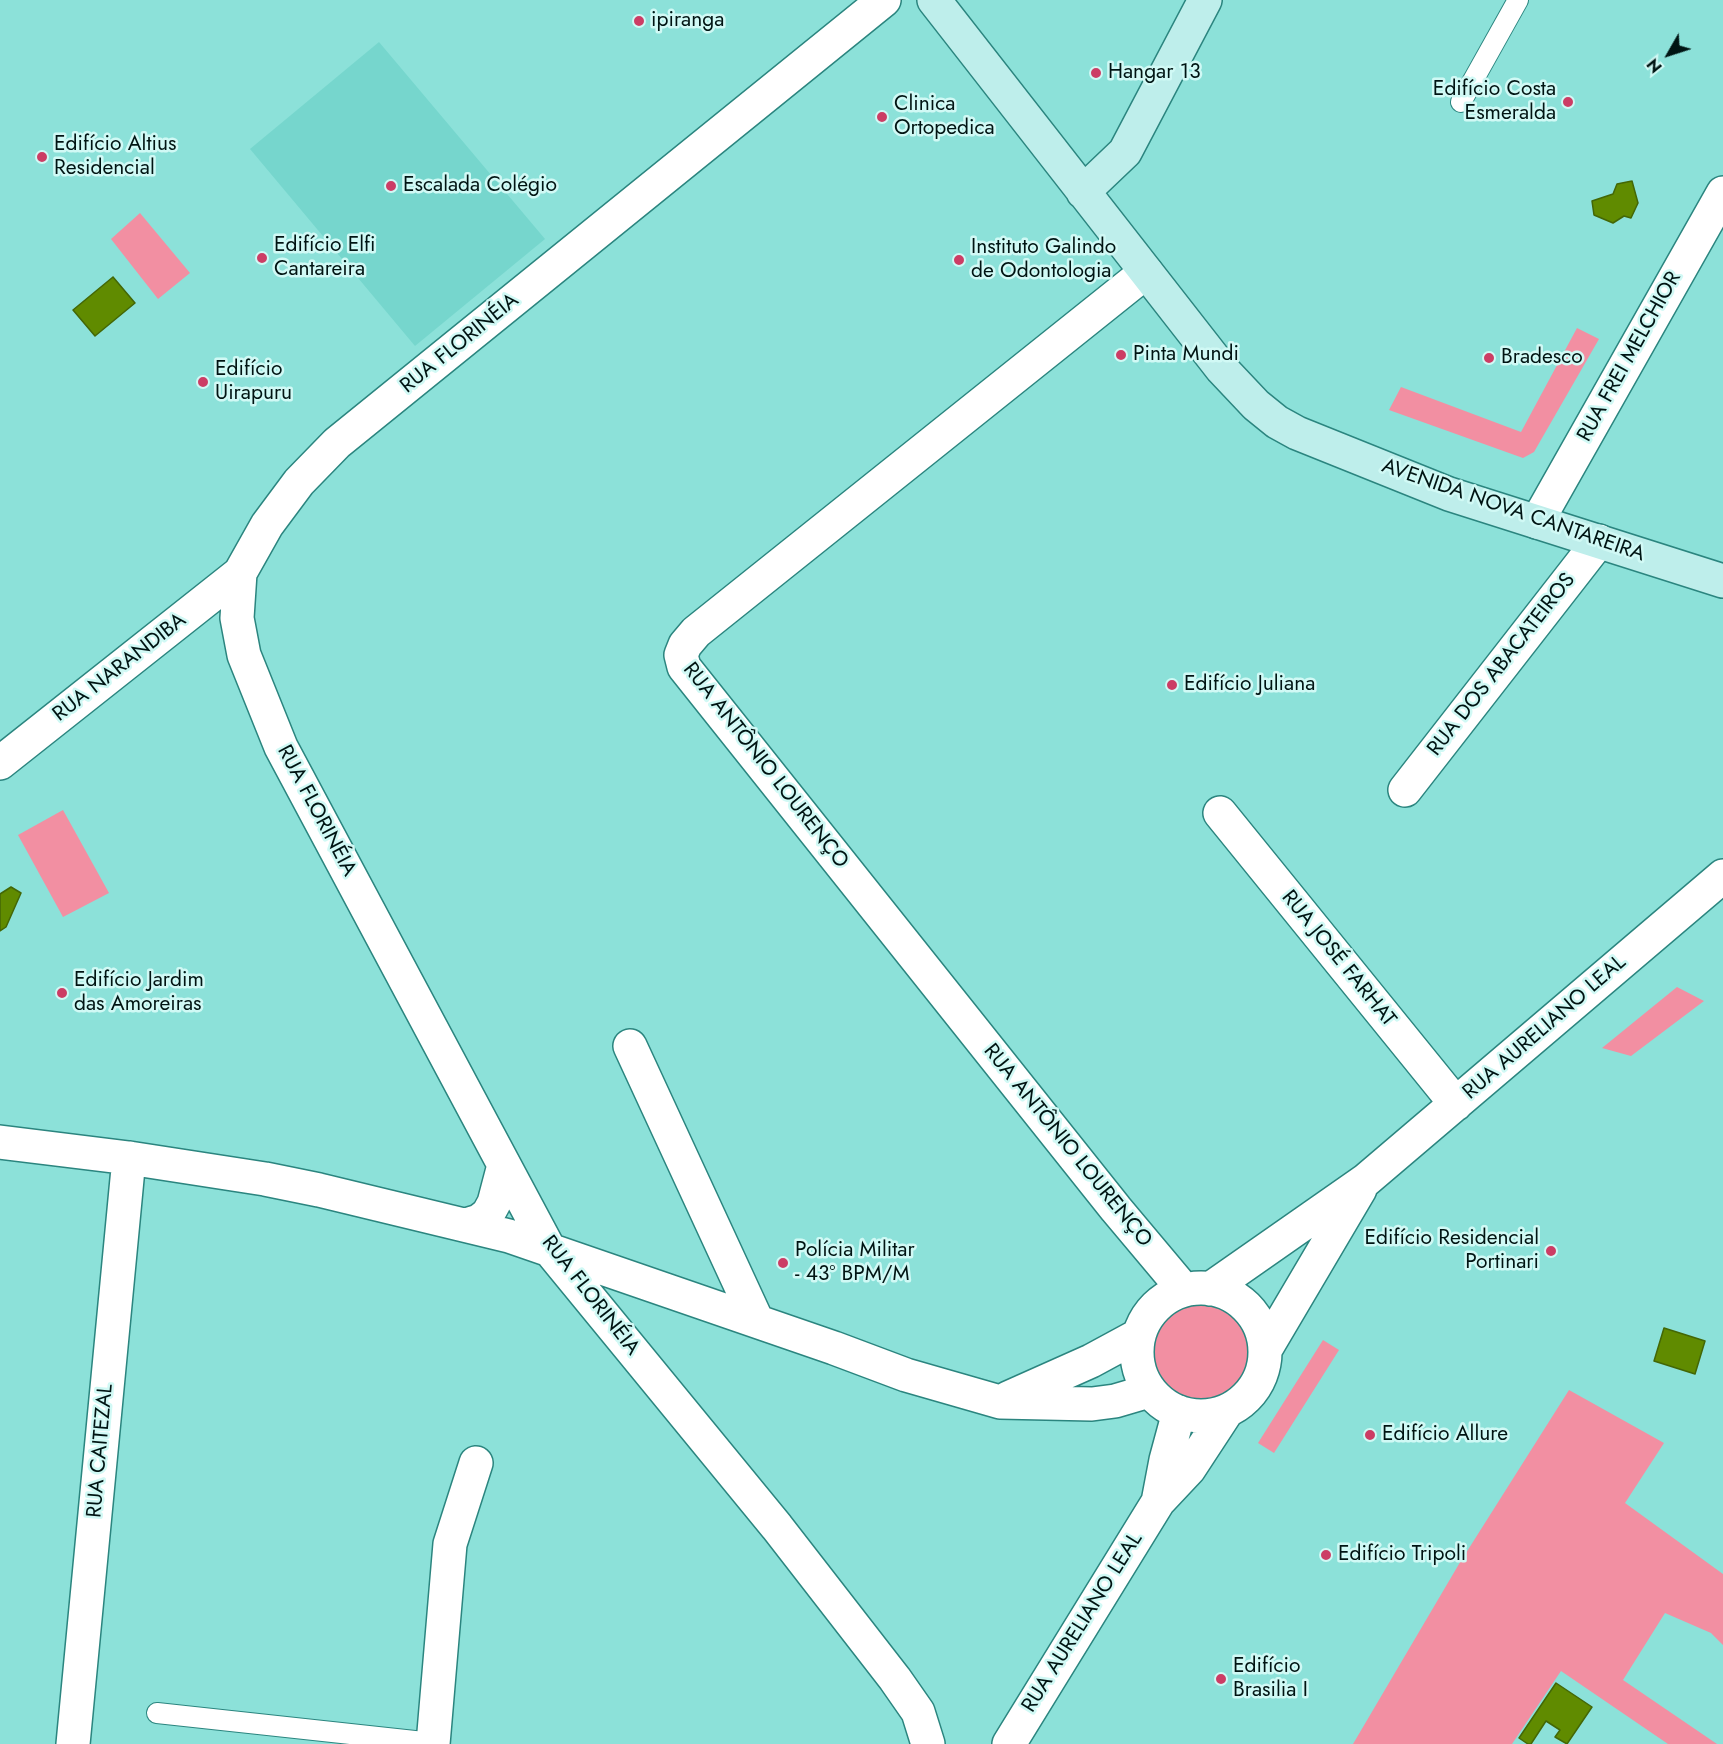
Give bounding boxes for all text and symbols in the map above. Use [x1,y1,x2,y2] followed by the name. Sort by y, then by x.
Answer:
[651,8,724,34] place label: ipiranga
[632,14,646,28] marker: ipiranga
[1639,24,1699,84] north arrow
[1642,53,1668,78] text: N
[1108,60,1201,86] place label: Hangar 13
[1089,66,1103,80] marker: Hangar 13
[1433,77,1556,127] place label: Edifício Costa Esmeralda
[894,92,995,142] place label: Clinica Ortopedica
[1561,95,1575,109] marker: Edifício Costa Esmeralda
[875,110,889,124] marker: Clinica Ortopedica
[54,132,176,182] place label: Edifício Altius Residencial
[35,150,49,164] marker: Edifício Altius Residencial
[403,173,557,199] place label: Escalada Colégio
[384,179,398,193] marker: Escalada Colégio
[274,233,376,283] place label: Edifício Elfi Cantareira
[971,235,1116,285] place label: Instituto Galindo de Odontologia
[255,251,269,265] marker: Edifício Elfi Cantareira
[952,253,966,267] marker: Instituto Galindo de Odontologia
[1573,268,1687,446] street label: RUA FREI MELCHIOR
[396,289,524,399] street label: RUA FLORINÉIA
[1133,342,1239,368] place label: Pinta Mundi
[1501,345,1583,371] place label: Bradesco
[1114,348,1128,362] marker: Pinta Mundi
[1482,351,1496,365] marker: Bradesco
[215,357,292,407] place label: Edifício Uirapuru
[196,375,210,389] marker: Edifício Uirapuru
[1378,454,1648,568] street label: AVENIDA NOVA CANTAREIRA
[1423,569,1581,761] street label: RUA DOS ABACATEIROS
[48,608,192,728] street label: RUA NARANDIBA
[677,658,853,874] street label: RUA ANTÔNIO LOURENÇO
[1184,672,1315,698] place label: Edifício Juliana
[1165,678,1179,692] marker: Edifício Juliana
[271,741,361,881] street label: RUA FLORINÉIA
[1275,886,1401,1032] street label: RUA JOSÉ FARHAT
[1459,950,1631,1106] street label: RUA AURELIANO LEAL
[74,968,204,1018] place label: Edifício Jardim das Amoreiras
[55,986,69,1000] marker: Edifício Jardim das Amoreiras
[977,1039,1157,1253] street label: RUA ANTÔNIO LOURENÇO
[1365,1226,1539,1276] place label: Edifício Residencial Portinari
[536,1231,644,1361] street label: RUA FLORINÉIA
[795,1238,915,1288] place label: Polícia Militar - 43º BPM/M
[1544,1244,1558,1258] marker: Edifício Residencial Portinari
[776,1256,790,1270] marker: Polícia Militar - 43º BPM/M
[83,1383,119,1519] street label: RUA CAITEZAL
[1382,1422,1508,1448] place label: Edifício Allure
[1363,1428,1377,1442] marker: Edifício Allure
[1017,1528,1149,1718] street label: RUA AURELIANO LEAL
[1338,1542,1466,1568] place label: Edifício Tripoli
[1319,1548,1333,1562] marker: Edifício Tripoli
[1233,1654,1308,1704] place label: Edifício Brasilia I
[1214,1672,1228,1686] marker: Edifício Brasilia I

